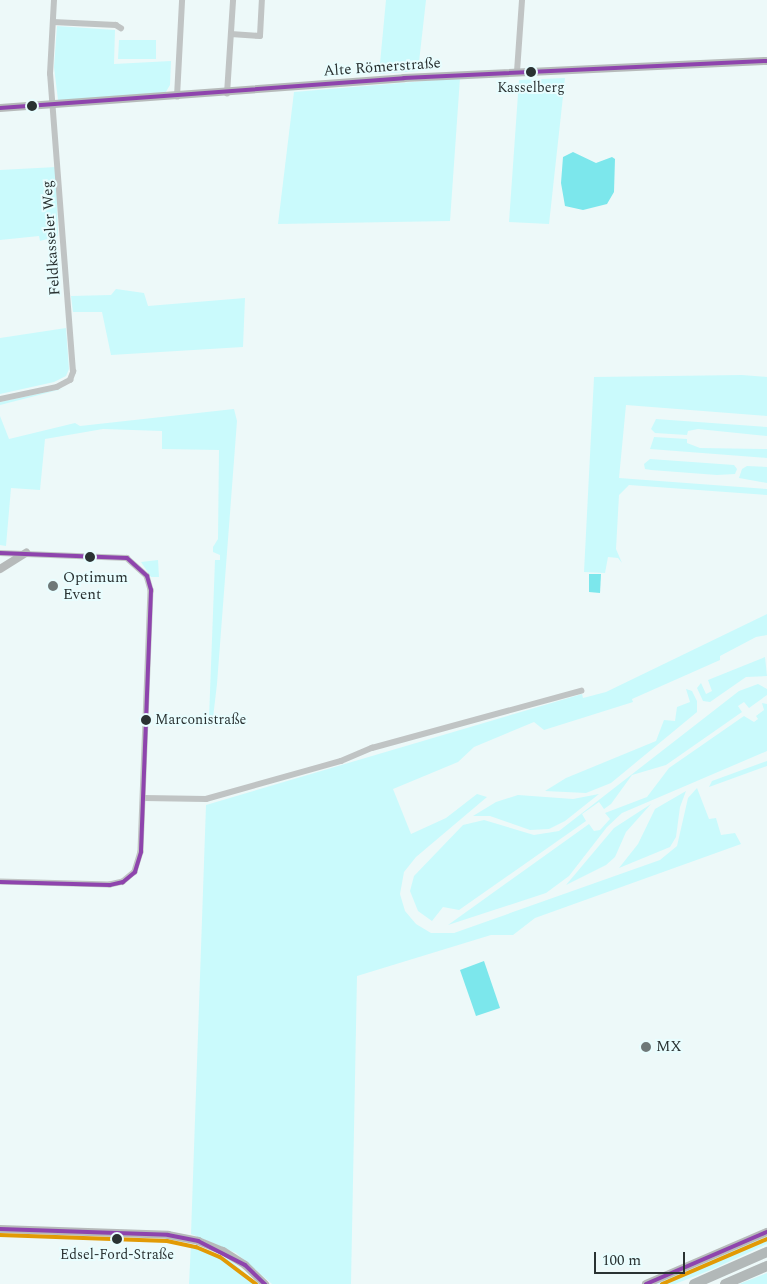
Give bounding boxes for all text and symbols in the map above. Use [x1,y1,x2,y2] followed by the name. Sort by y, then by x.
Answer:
[323,54,441,80] street label: Alte Römerstraße
[526,67,536,77] marker: Kasselberg
[497,80,565,96] place label: Kasselberg
[27,101,37,111] unlabelled marker
[38,180,64,296] street label: Feldkasseler Weg
[85,552,95,562] unlabelled marker
[63,568,128,603] place label: Optimum Event
[47,580,59,592] marker: Optimum Event
[155,712,246,728] place label: Marconistraße
[141,715,151,725] marker: Marconistraße
[656,1038,681,1056] place label: MX
[640,1041,652,1053] marker: MX
[112,1234,122,1244] marker: Edsel-Ford-Straße
[597,1242,688,1274] scale bar
[60,1247,174,1263] place label: Edsel-Ford-Straße
[602,1249,641,1272] text: 100 m

